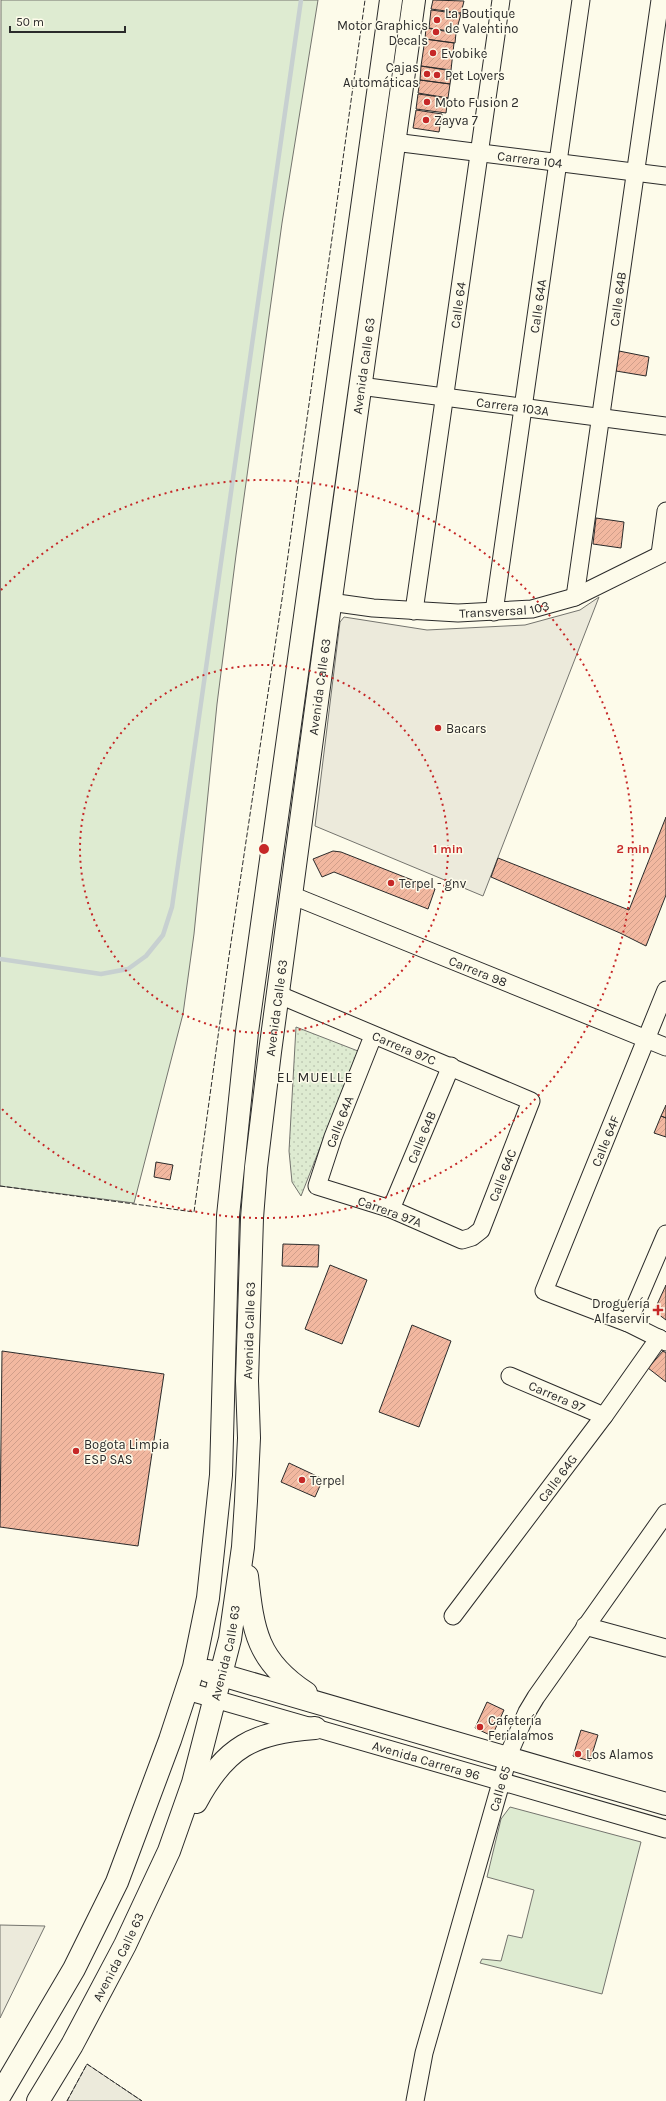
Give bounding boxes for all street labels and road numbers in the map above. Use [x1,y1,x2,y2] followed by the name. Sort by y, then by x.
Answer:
[496,148,563,171] street label: Carrera 104
[607,271,629,327] street label: Calle 64B
[527,278,549,334] street label: Calle 64A
[447,281,469,329] street label: Calle 64
[350,317,378,415] street label: Avenida Calle 63
[475,394,551,419] street label: Carrera 103A
[459,598,551,621] street label: Transversal 103
[306,637,333,736] street label: Avenida Calle 63
[447,953,509,990] street label: Carrera 98
[263,959,290,1057] street label: Avenida Calle 63
[370,1028,438,1068] street label: Carrera 97C
[323,1093,357,1149] street label: Calle 64A
[404,1109,439,1166] street label: Calle 64B
[588,1113,623,1169] street label: Calle 64F
[486,1147,519,1203] street label: Calle 64C
[356,1193,424,1230] street label: Carrera 97A
[240,1281,258,1379] street label: Avenida Calle 63
[526,1378,587,1415] street label: Carrera 97
[535,1452,580,1505] street label: Calle 64G
[208,1604,243,1702] street label: Avenida Calle 63
[371,1738,482,1783] street label: Avenida Carrera 96
[486,1764,513,1813] street label: Calle 65
[90,1910,147,2004] street label: Avenida Calle 63

